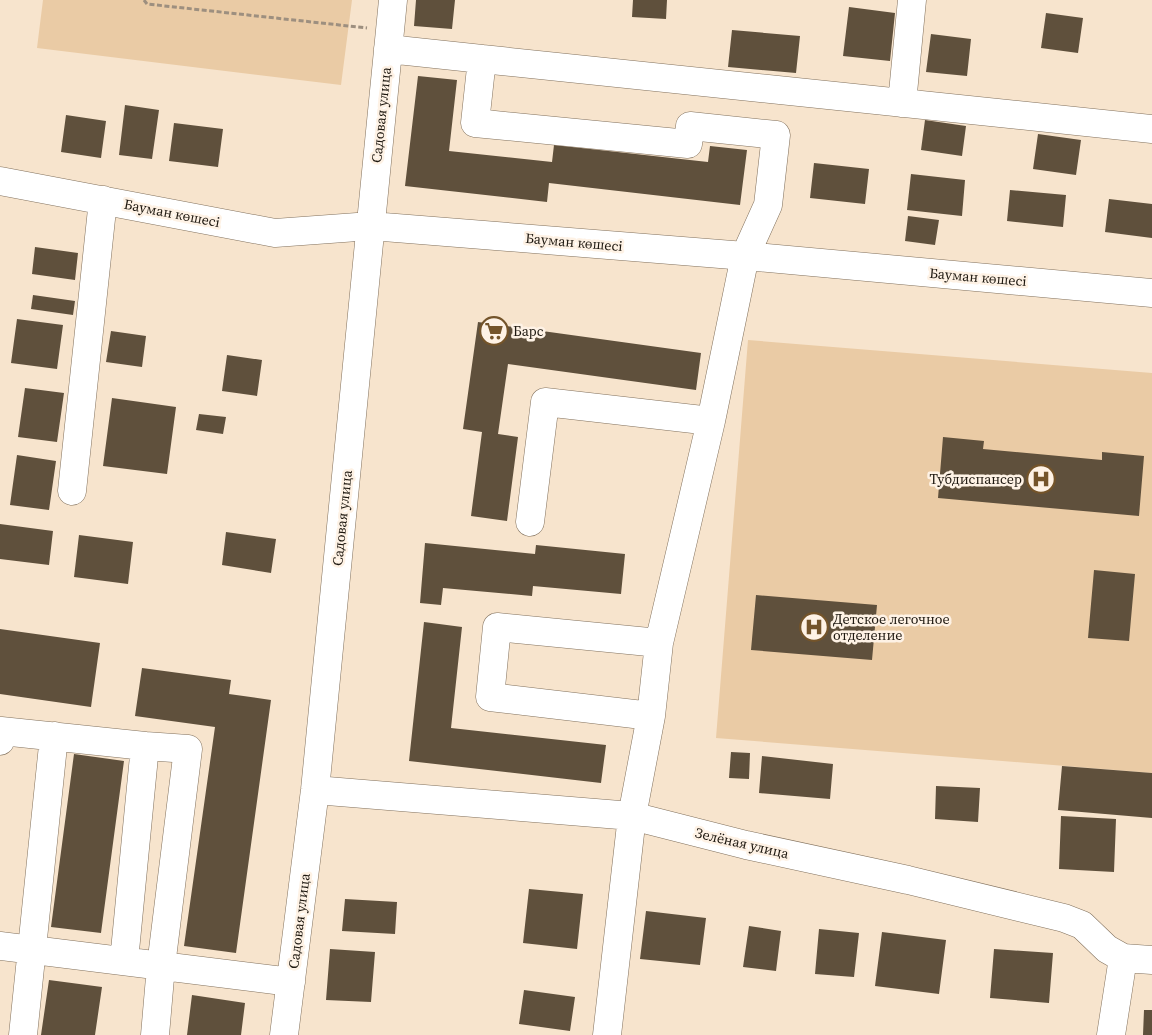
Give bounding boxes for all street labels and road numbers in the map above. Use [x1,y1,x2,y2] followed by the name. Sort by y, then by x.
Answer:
[366,65,396,164] street label: Садовая улица
[122,194,222,232] street label: Бауман көшесі
[525,228,623,256] street label: Бауман көшесі
[929,263,1027,291] street label: Бауман көшесі
[327,468,357,567] street label: Садовая улица
[693,822,792,864] street label: Зелёная улица
[283,871,315,970] street label: Садовая улица

